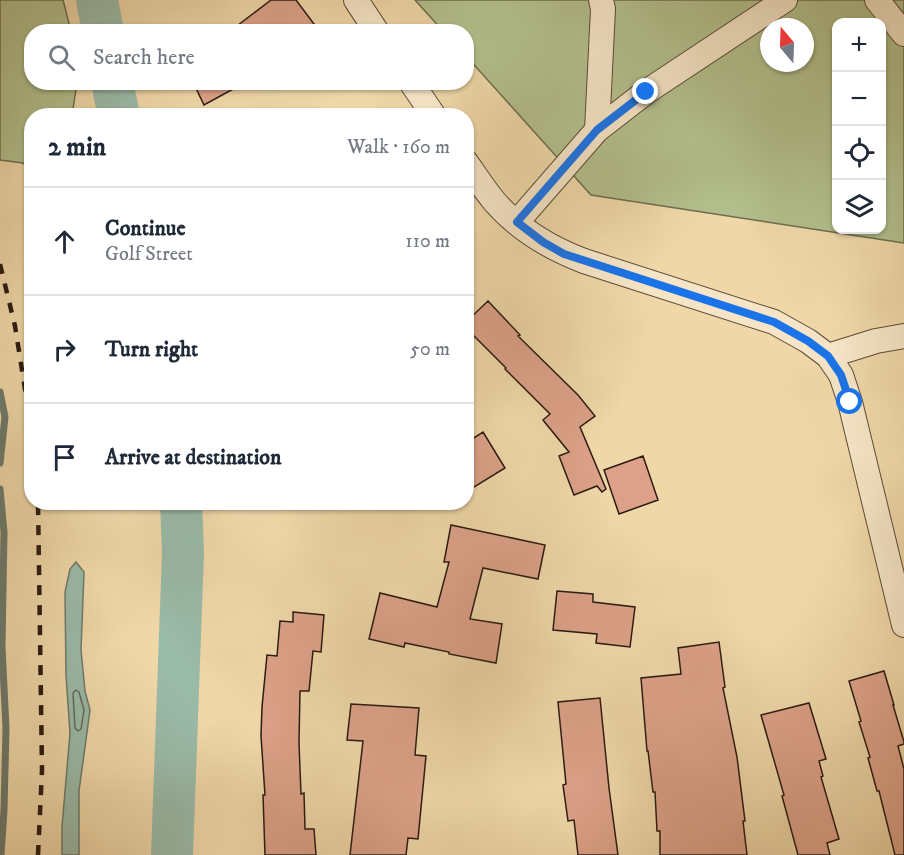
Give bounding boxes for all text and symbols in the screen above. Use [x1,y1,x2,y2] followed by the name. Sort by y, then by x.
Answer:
[760,18,814,72] north arrow
[832,18,886,234] map controls
[832,18,886,72] button: +
[24,24,474,90] search box
[45,41,78,74] icon: search
[93,44,195,71] text: Search here
[832,72,886,126] button: −
[632,78,658,104] route end
[832,126,886,180] button: locate
[48,131,106,164] text: 2 min
[347,135,450,160] text: Walk · 160 m
[832,180,886,234] button: layers
[105,215,186,242] text: Continue
[48,225,81,258] icon: ahead
[405,229,450,254] text: 110 m
[105,242,193,267] text: Golf Street
[48,333,81,366] icon: right
[105,336,198,363] text: Turn right
[410,337,450,362] text: 50 m
[836,388,862,414] route start
[48,441,81,474] icon: arrive
[105,444,282,471] text: Arrive at destination

